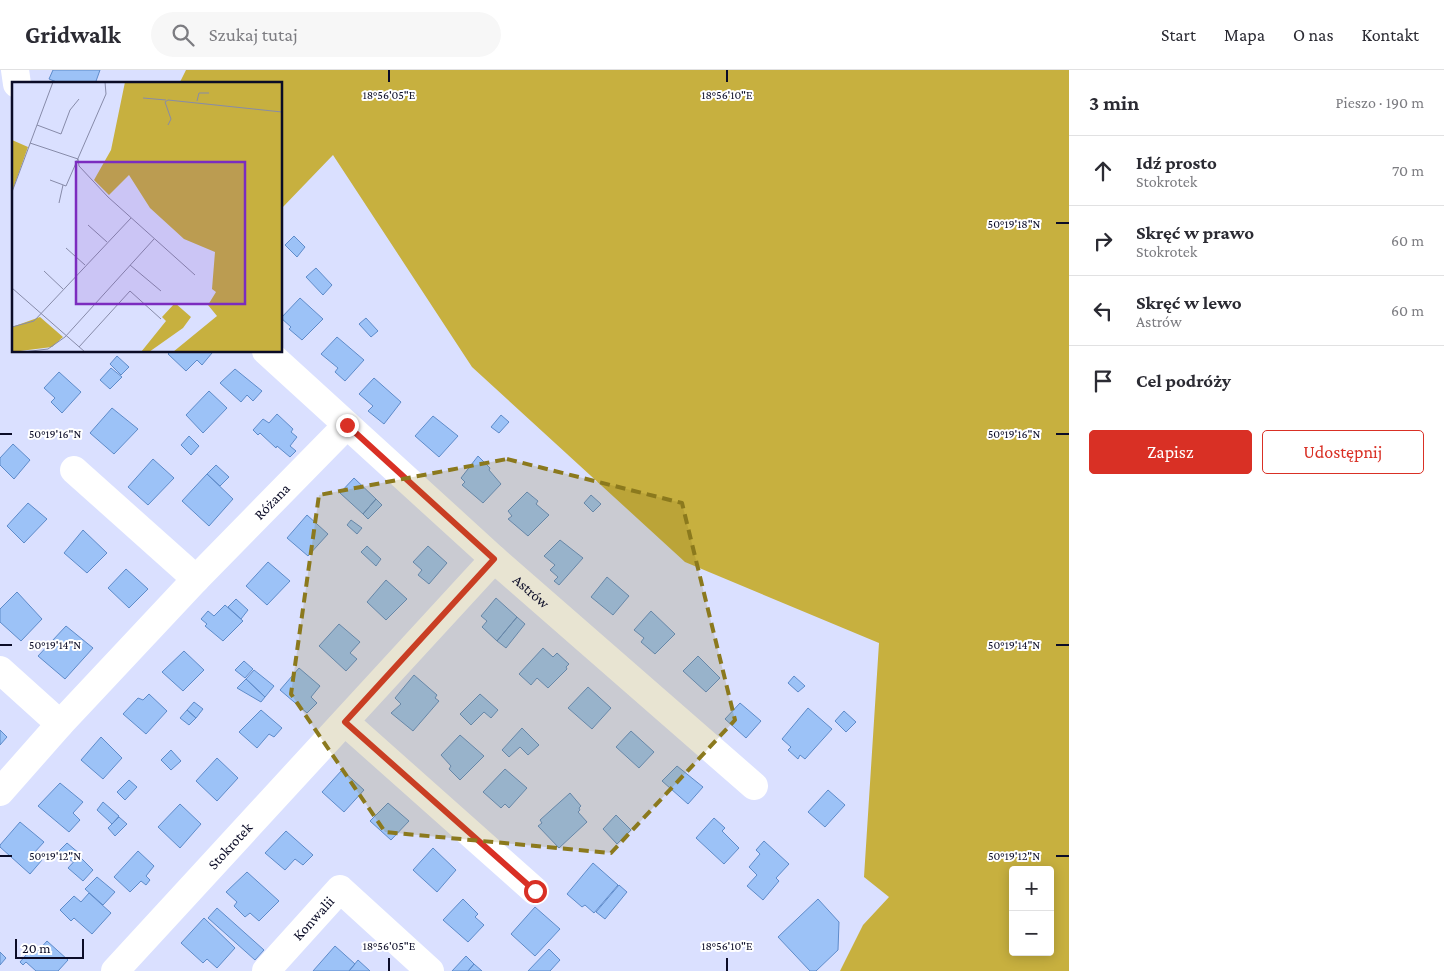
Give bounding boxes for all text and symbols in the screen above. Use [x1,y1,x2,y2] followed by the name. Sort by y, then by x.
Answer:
[151,12,501,57] search box
[25,21,121,48] text: Gridwalk
[169,21,197,49] icon: search
[209,24,298,45] text: Szukaj tutaj
[1161,25,1196,45] text: Start
[1224,25,1265,45] text: Mapa
[1293,25,1334,45] text: O nas
[1362,25,1419,45] text: Kontakt
[12,82,282,352] inset map
[363,88,416,102] text: 18°56'05"E
[701,88,753,102] text: 18°56'10"E
[1089,91,1139,115] text: 3 min
[1336,94,1424,111] text: Pieszo · 190 m
[1136,152,1217,173] text: Idź prosto
[1089,157,1117,185] icon: ahead
[1392,162,1424,179] text: 70 m
[1136,173,1197,190] text: Stokrotek
[988,217,1041,231] text: 50°19'18"N
[1136,222,1254,243] text: Skręć w prawo
[1089,227,1117,255] icon: right
[1391,232,1424,249] text: 60 m
[1136,243,1197,260] text: Stokrotek
[1136,292,1242,313] text: Skręć w lewo
[1089,297,1117,325] icon: left
[1391,302,1424,319] text: 60 m
[1136,313,1182,330] text: Astrów
[1089,367,1117,395] icon: arrive
[1136,370,1231,391] text: Cel podróży
[336,414,359,437] route end
[29,427,81,441] text: 50°19'16"N
[988,427,1040,441] text: 50°19'16"N
[1089,430,1252,474] button: Zapisz
[1262,430,1424,474] button: Udostępnij
[251,480,293,523] street label: Różana
[510,571,553,612] street label: Astrów
[29,638,81,652] text: 50°19'14"N
[988,638,1040,652] text: 50°19'14"N
[205,819,256,873] street label: Stokrotek
[29,849,81,863] text: 50°19'12"N
[988,849,1040,863] text: 50°19'12"N
[1009,866,1054,956] map controls
[1009,866,1054,911] button: +
[524,880,547,903] route start
[290,893,338,944] street label: Konwalii
[1009,911,1054,956] button: −
[15,936,84,959] scale bar
[363,939,416,953] text: 18°56'05"E
[701,939,753,953] text: 18°56'10"E
[22,940,50,956] text: 20 m

